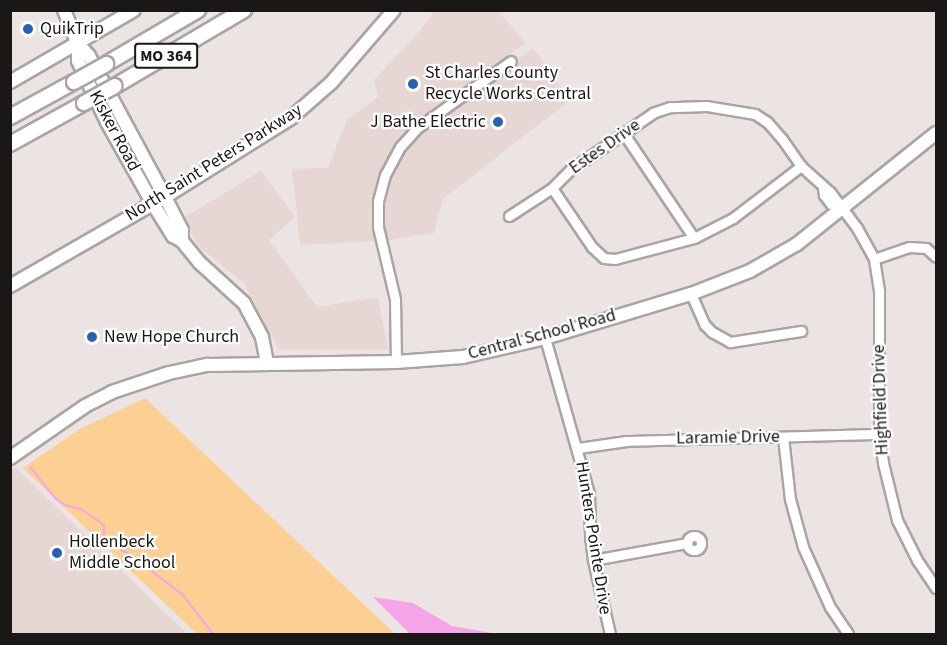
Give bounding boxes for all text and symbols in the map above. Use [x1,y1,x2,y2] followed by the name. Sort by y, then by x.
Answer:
[40,18,104,40] place label: QuikTrip
[21,22,35,36] marker: QuikTrip
[133,43,199,69] road number: MO 364
[425,63,591,106] place label: St Charles County Recycle Works Central
[406,77,420,91] marker: St Charles County Recycle Works Central
[84,87,144,175] street label: Kisker Road
[122,100,306,226] street label: North Saint Peters Parkway
[370,111,486,133] place label: J Bathe Electric
[491,115,505,129] marker: J Bathe Electric
[565,115,645,179] street label: Estes Drive
[466,305,618,365] street label: Central School Road
[104,326,239,348] place label: New Hope Church
[85,330,99,344] marker: New Hope Church
[868,344,894,456] street label: Highfield Drive
[676,426,780,450] street label: Laramie Drive
[570,460,616,616] street label: Hunters Pointe Drive
[69,532,175,574] place label: Hollenbeck Middle School
[50,546,64,560] marker: Hollenbeck Middle School

